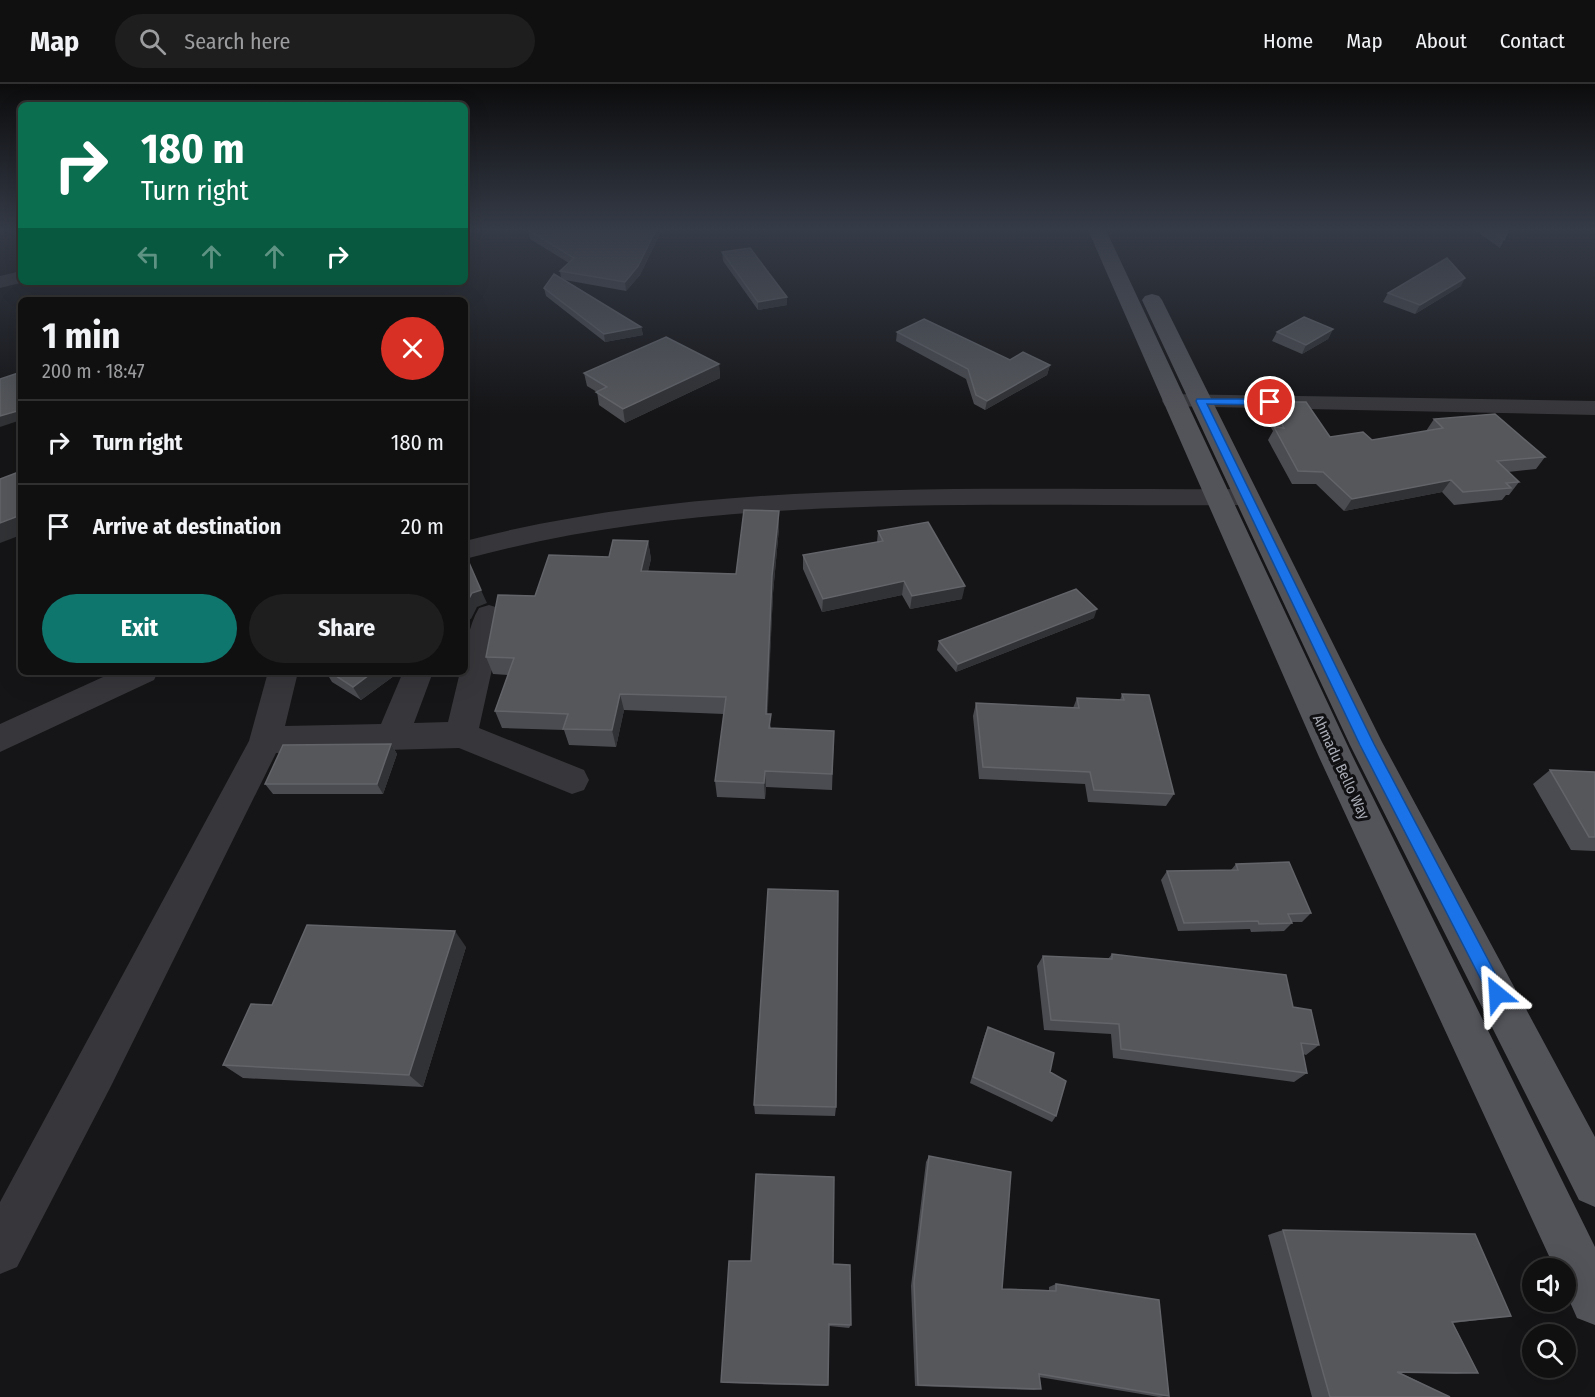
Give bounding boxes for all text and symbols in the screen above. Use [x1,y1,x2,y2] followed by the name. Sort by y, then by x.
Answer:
[115,14,535,68] search box
[30,25,79,58] text: Map
[136,25,169,58] icon: search
[184,28,290,55] text: Search here
[1263,28,1313,54] text: Home
[1346,28,1383,54] text: Map
[1416,28,1467,54] text: About
[1500,28,1565,54] text: Contact
[141,124,245,174] text: 180 m
[42,126,120,204] icon: right
[141,175,249,207] text: Turn right
[132,240,165,273] icon: left
[195,240,228,273] icon: ahead
[258,240,291,273] icon: ahead
[321,240,354,273] icon: right
[42,314,120,358] text: 1 min
[381,317,444,380] button: close
[42,359,145,383] text: 200 m · 18:47
[1244,376,1295,427] pin
[1253,385,1286,418] icon: arrive
[42,426,75,459] icon: right
[93,429,182,456] text: Turn right
[391,429,444,456] text: 180 m
[42,510,75,543] icon: arrive
[93,513,281,540] text: Arrive at destination
[401,513,444,540] text: 20 m
[42,594,237,663] button: Exit
[249,594,444,663] button: Share
[1309,712,1373,823] street label: Ahmadu Bello Way
[1465,962,1529,1026] position arrow
[1522,1258,1576,1378] map controls
[1522,1258,1576,1312] button: sound
[1522,1324,1576,1378] button: search

